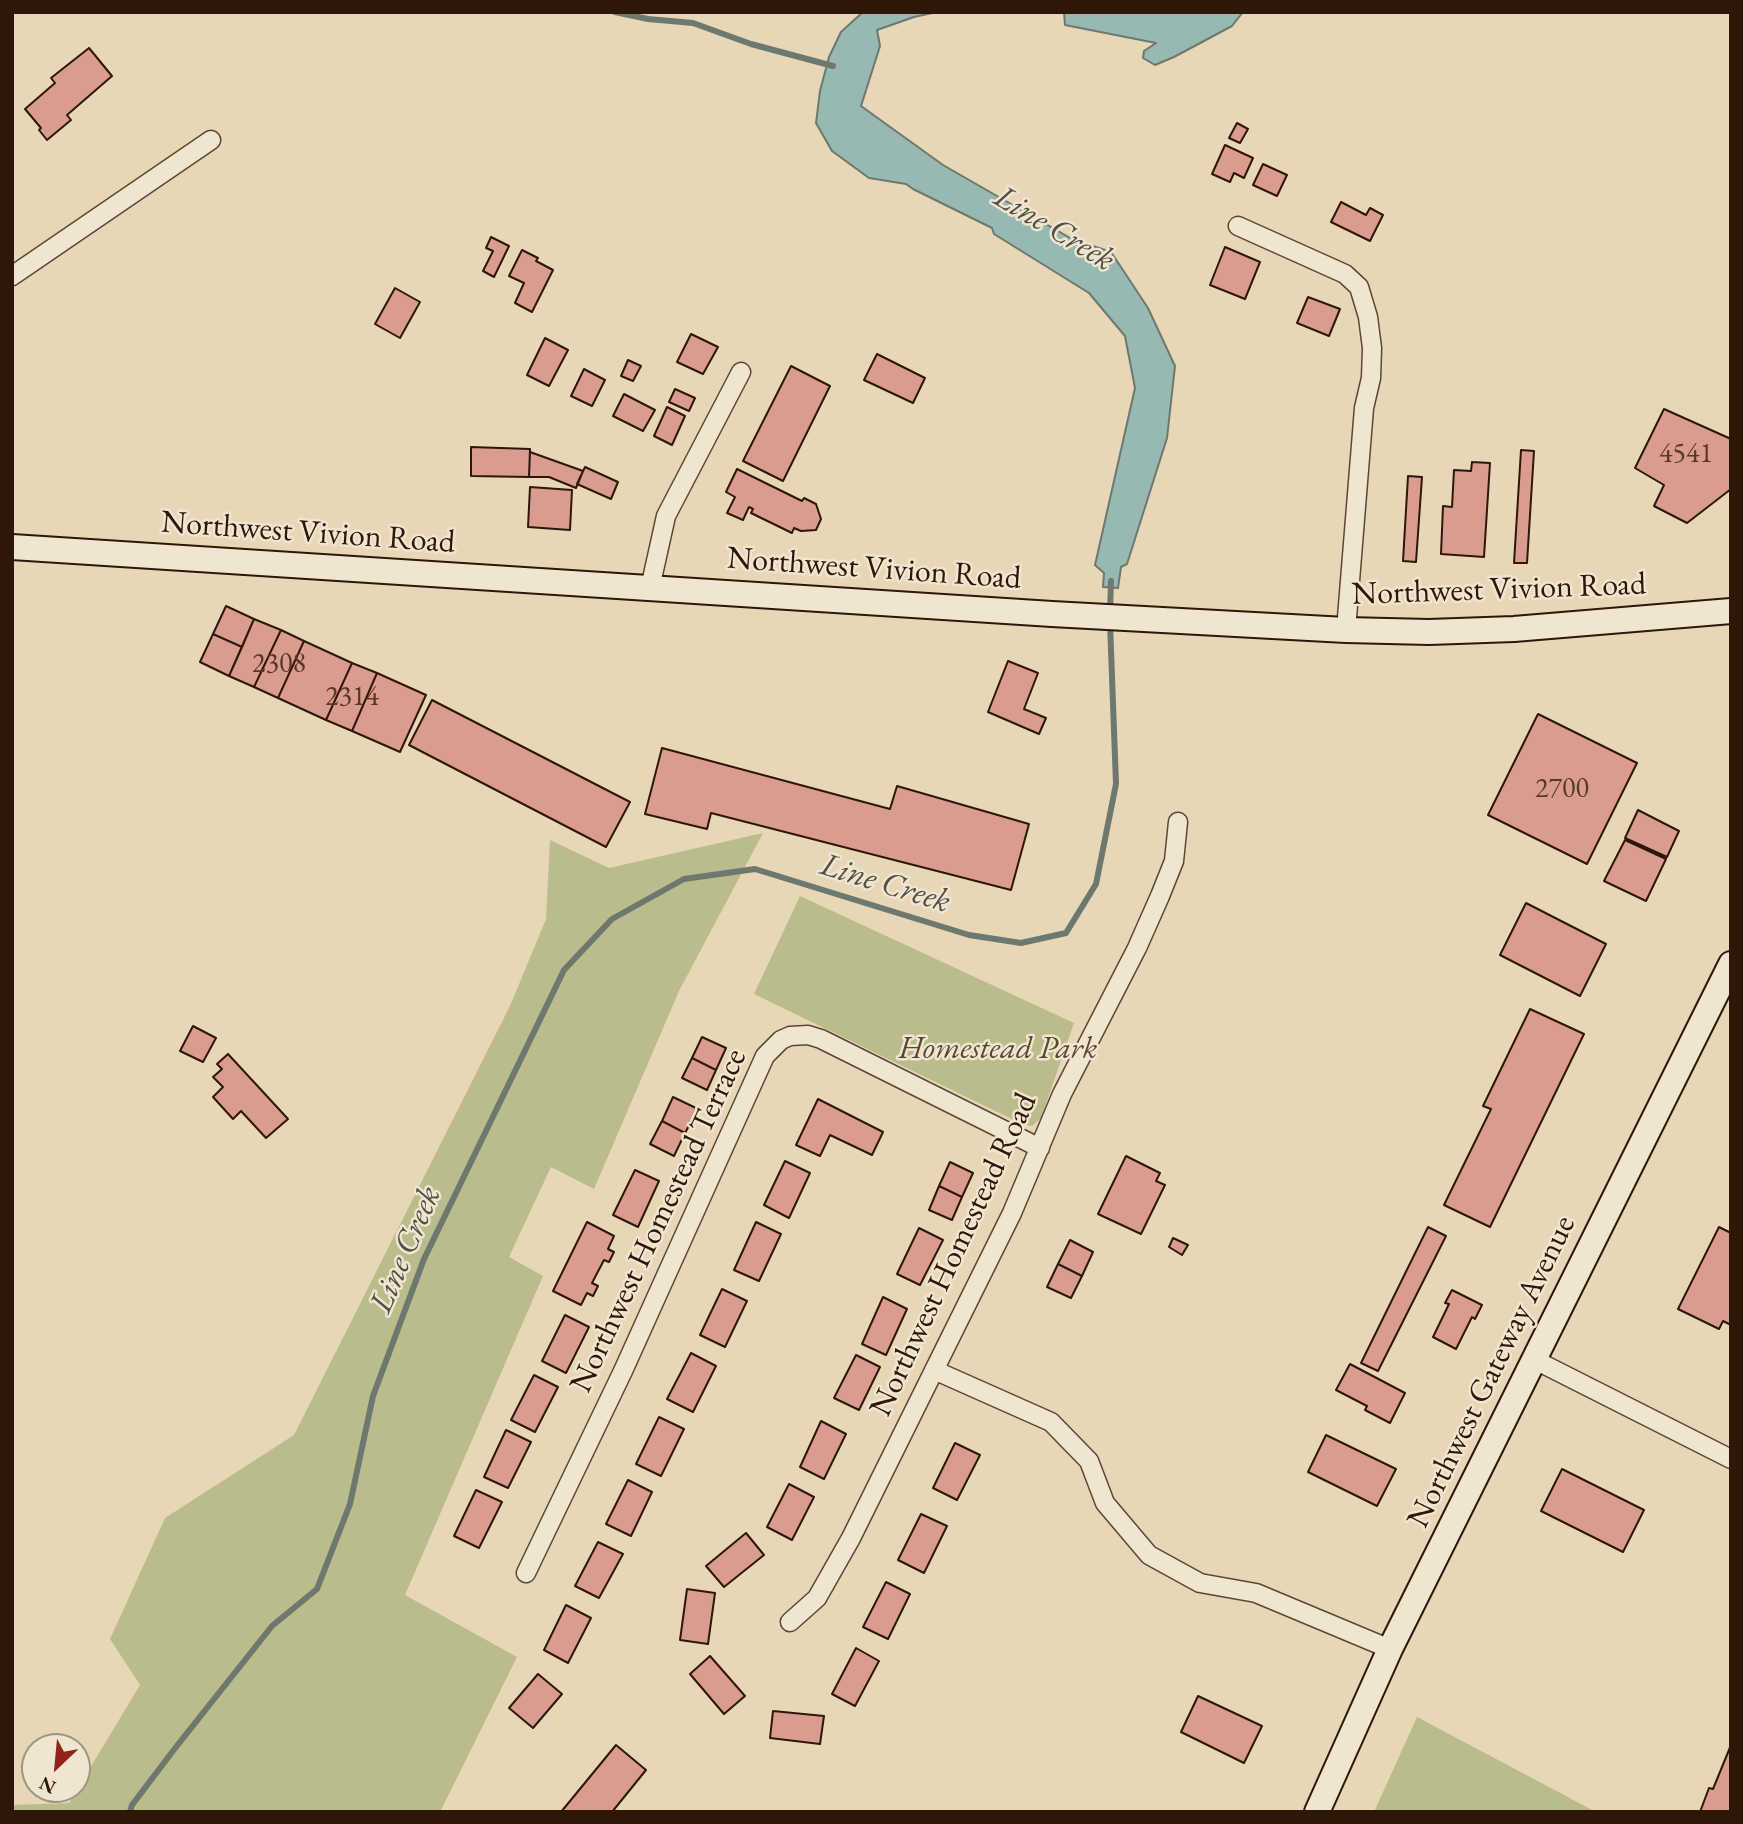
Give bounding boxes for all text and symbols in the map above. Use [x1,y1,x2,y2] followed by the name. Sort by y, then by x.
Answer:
[986,178,1122,280] water label: Line Creek
[1659,437,1713,471] house number: 4541
[160,504,456,562] street label: Northwest Vivion Road
[726,540,1022,598] street label: Northwest Vivion Road
[1351,566,1647,614] street label: Northwest Vivion Road
[252,647,306,681] house number: 2308
[325,680,379,714] house number: 2314
[1535,772,1589,806] house number: 2700
[815,846,955,922] water label: Line Creek
[899,1030,1097,1068] park label: Homestead Park
[562,1043,756,1399] street label: Northwest Homestead Terrace
[862,1087,1046,1423] street label: Northwest Homestead Road
[362,1181,450,1319] water label: Line Creek
[1400,1210,1584,1534] street label: Northwest Gateway Avenue
[21,1733,91,1803] north arrow
[35,1771,60,1800] text: N

